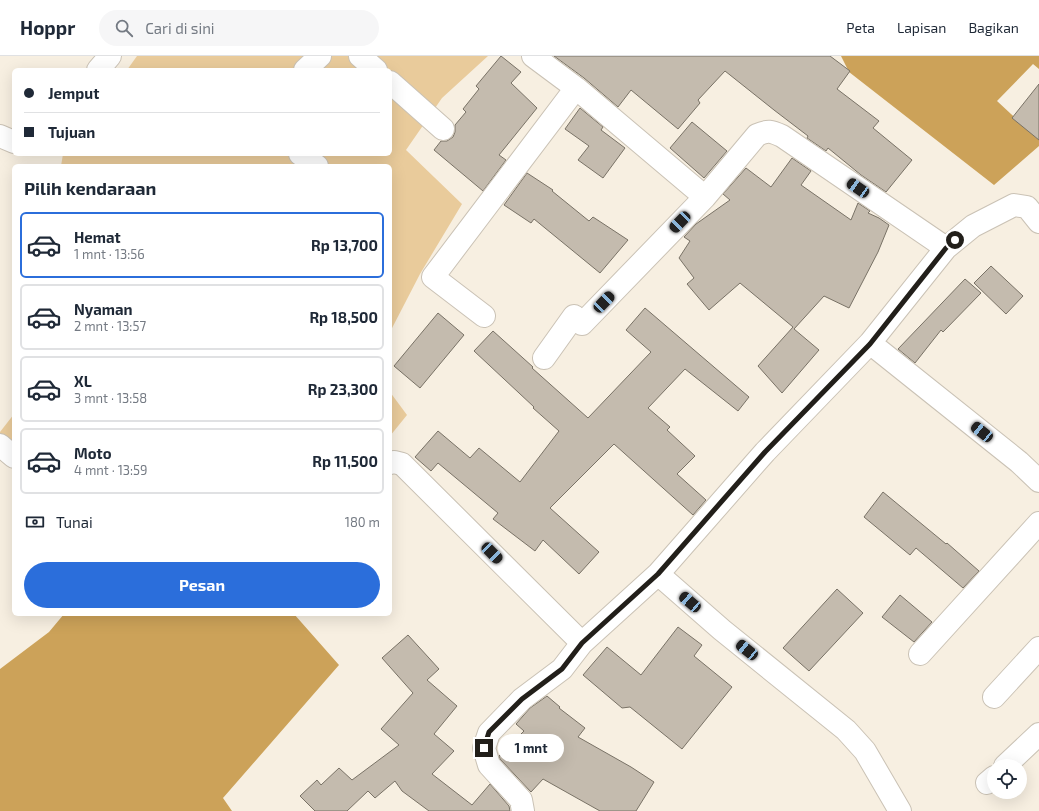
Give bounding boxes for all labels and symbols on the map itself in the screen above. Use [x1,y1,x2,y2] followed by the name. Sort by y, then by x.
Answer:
[845,176,871,200] car
[667,209,693,235] car
[946,231,964,249] route start
[591,289,617,315] car
[969,420,995,444] car
[479,540,505,566] car
[677,590,703,614] car
[734,638,760,662] car
[498,734,564,762] callout: 1 mnt
[475,739,493,757] route end

